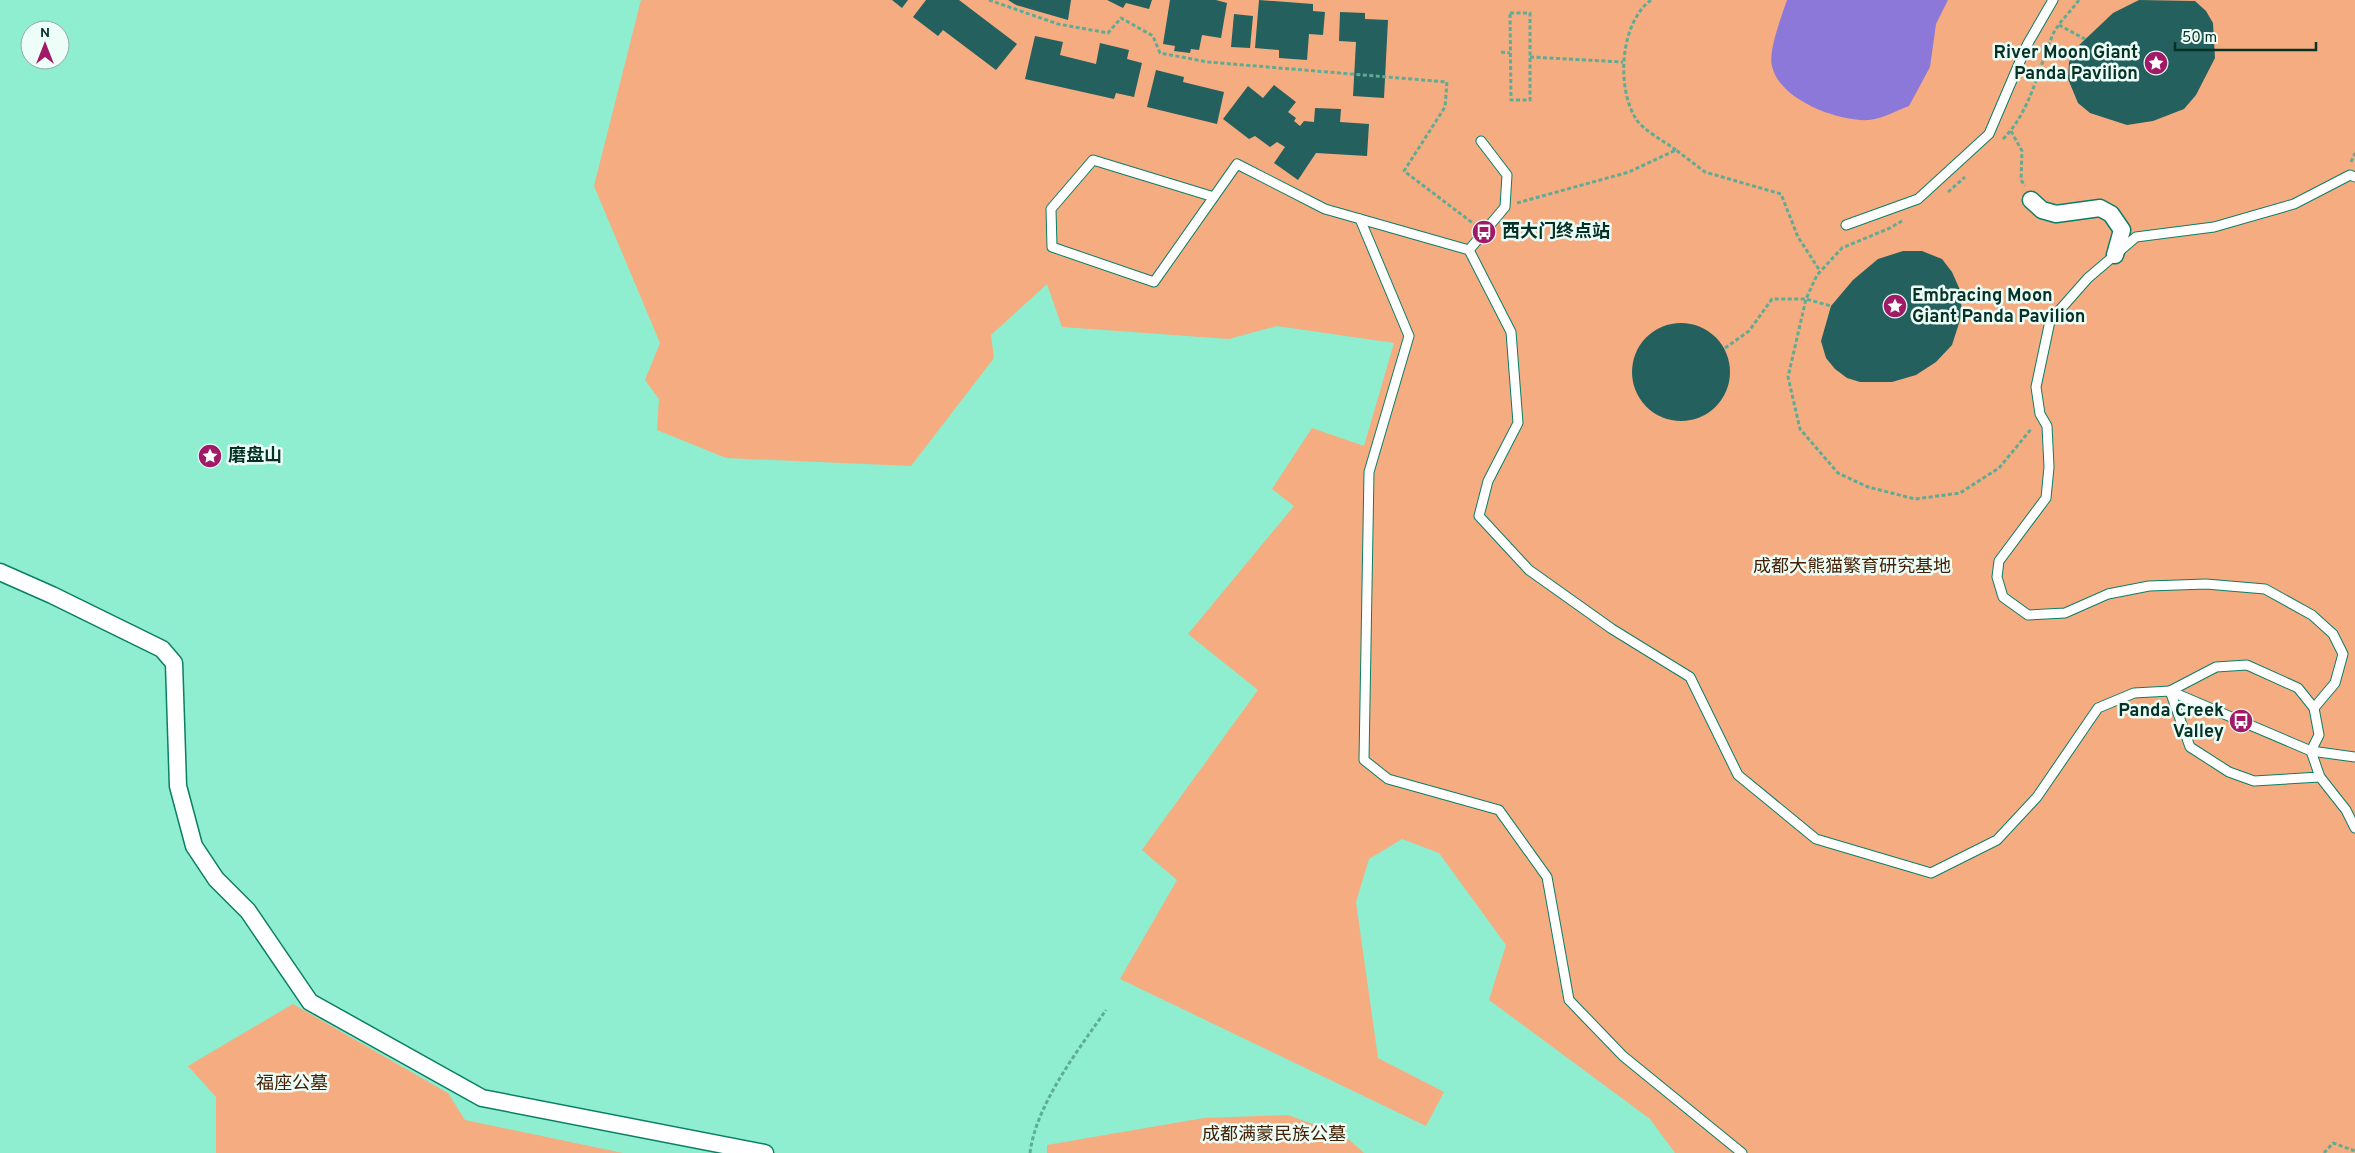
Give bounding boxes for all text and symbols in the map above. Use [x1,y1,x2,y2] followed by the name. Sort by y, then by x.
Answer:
[20,20,70,70] north arrow
[2175,20,2316,52] scale bar
[40,25,50,42] text: N
[2182,29,2217,48] text: 50 m
[1994,42,2138,86] place label: River Moon Giant Panda Pavilion
[2143,50,2169,76] place icon: River Moon Giant Panda Pavilion
[1471,219,1497,245] bus stop icon: 西大门终点站
[1502,221,1610,244] place label: 西大门终点站
[1912,285,2085,329] place label: Embracing Moon Giant Panda Pavilion
[1882,293,1908,319] place icon: Embracing Moon Giant Panda Pavilion
[197,443,223,469] place icon: 磨盘山
[228,445,282,468] place label: 磨盘山
[1753,556,1951,579] park label: 成都大熊猫繁育研究基地
[2118,700,2224,744] place label: Panda Creek Valley
[2228,708,2254,734] bus stop icon: Panda Creek Valley
[256,1073,328,1096] park label: 福座公墓
[1202,1124,1346,1147] park label: 成都满蒙民族公墓

